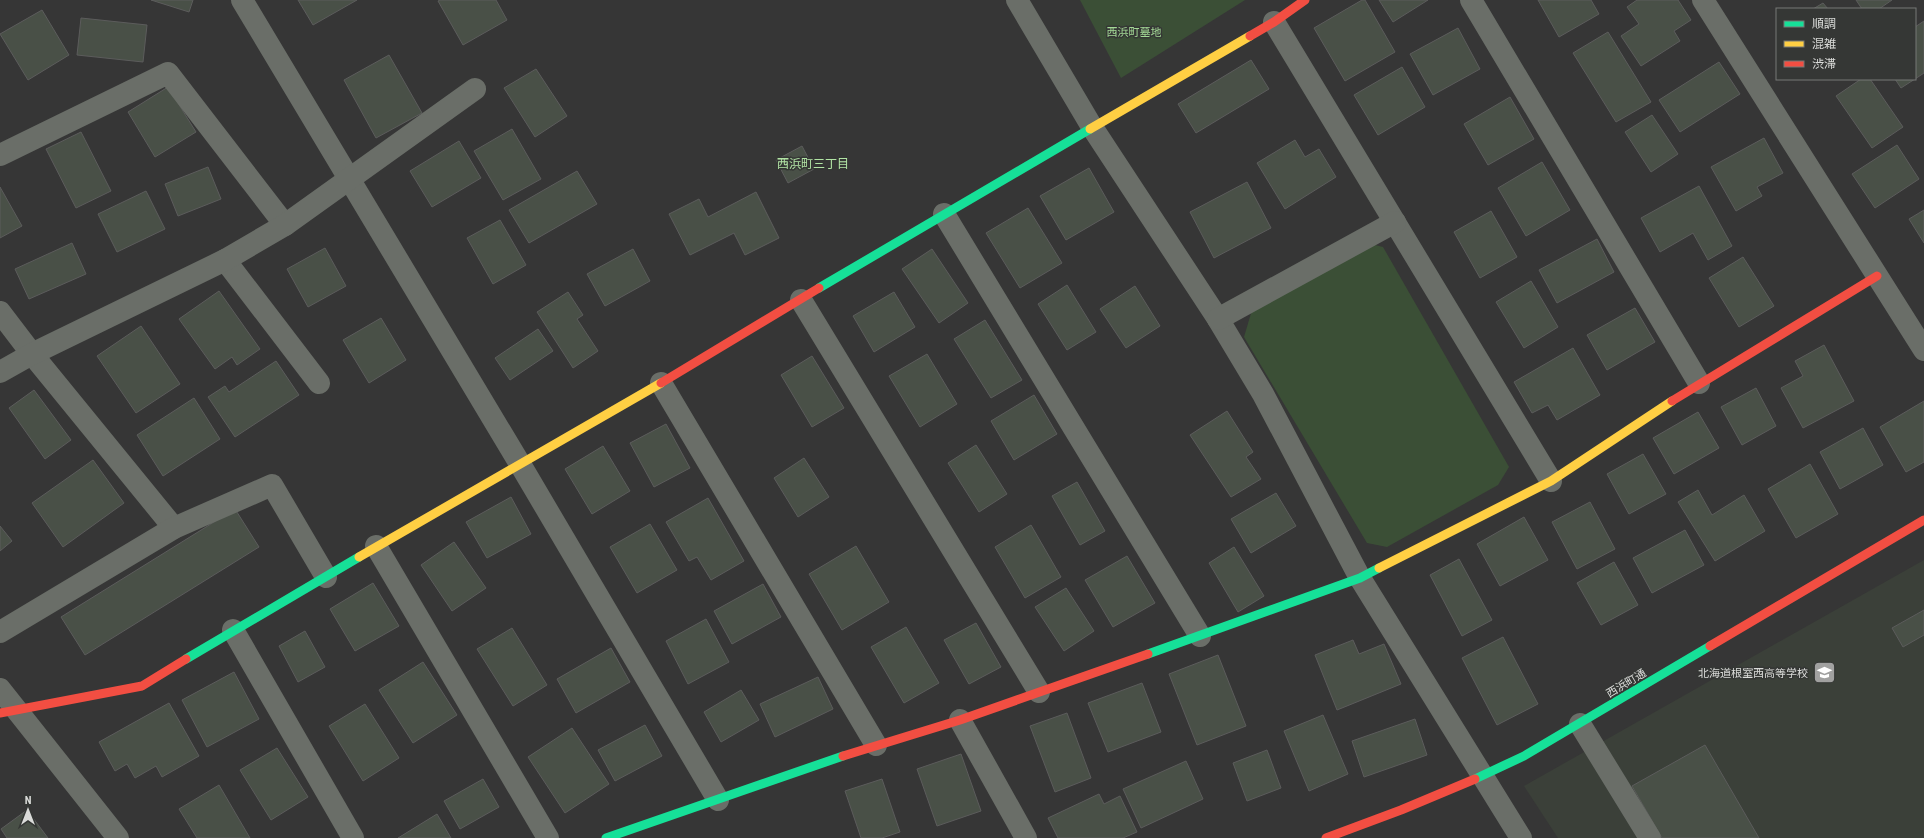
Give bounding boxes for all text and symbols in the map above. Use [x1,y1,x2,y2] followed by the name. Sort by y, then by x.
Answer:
[1776,8,1916,80] legend
[1812,17,1836,31] text: 順調
[1107,26,1162,39] park label: 西浜町墓地
[1812,37,1836,51] text: 混雑
[1812,57,1836,71] text: 渋滞
[777,157,849,171] district label: 西浜町三丁目
[1811,660,1837,686] school or university icon: 北海道根室西高等学校
[1604,667,1648,700] street label: 西浜町通
[1698,667,1808,680] place label: 北海道根室西高等学校
[8,790,48,830] north arrow
[25,794,32,807] text: N

